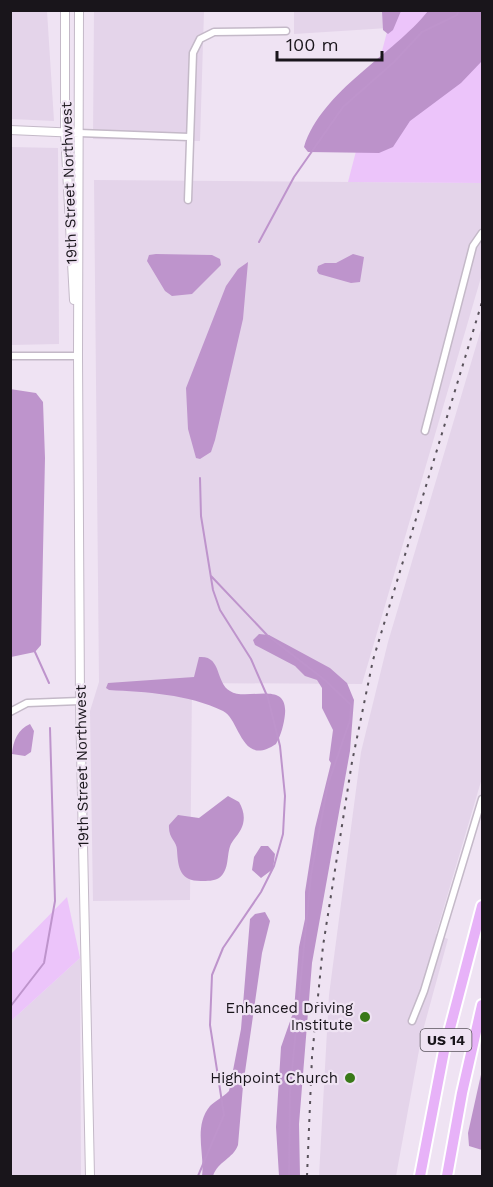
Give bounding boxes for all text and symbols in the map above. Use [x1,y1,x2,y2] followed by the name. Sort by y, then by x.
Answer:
[277,24,382,62] scale bar
[286,34,339,55] text: 100 m
[57,101,81,264] street label: 19th Street Northwest
[72,684,92,847] street label: 19th Street Northwest
[226,999,353,1034] place label: Enhanced Driving Institute
[358,1010,372,1024] marker: Enhanced Driving Institute
[420,1029,472,1051] road number: US 14
[210,1069,338,1087] place label: Highpoint Church
[343,1071,357,1085] marker: Highpoint Church

